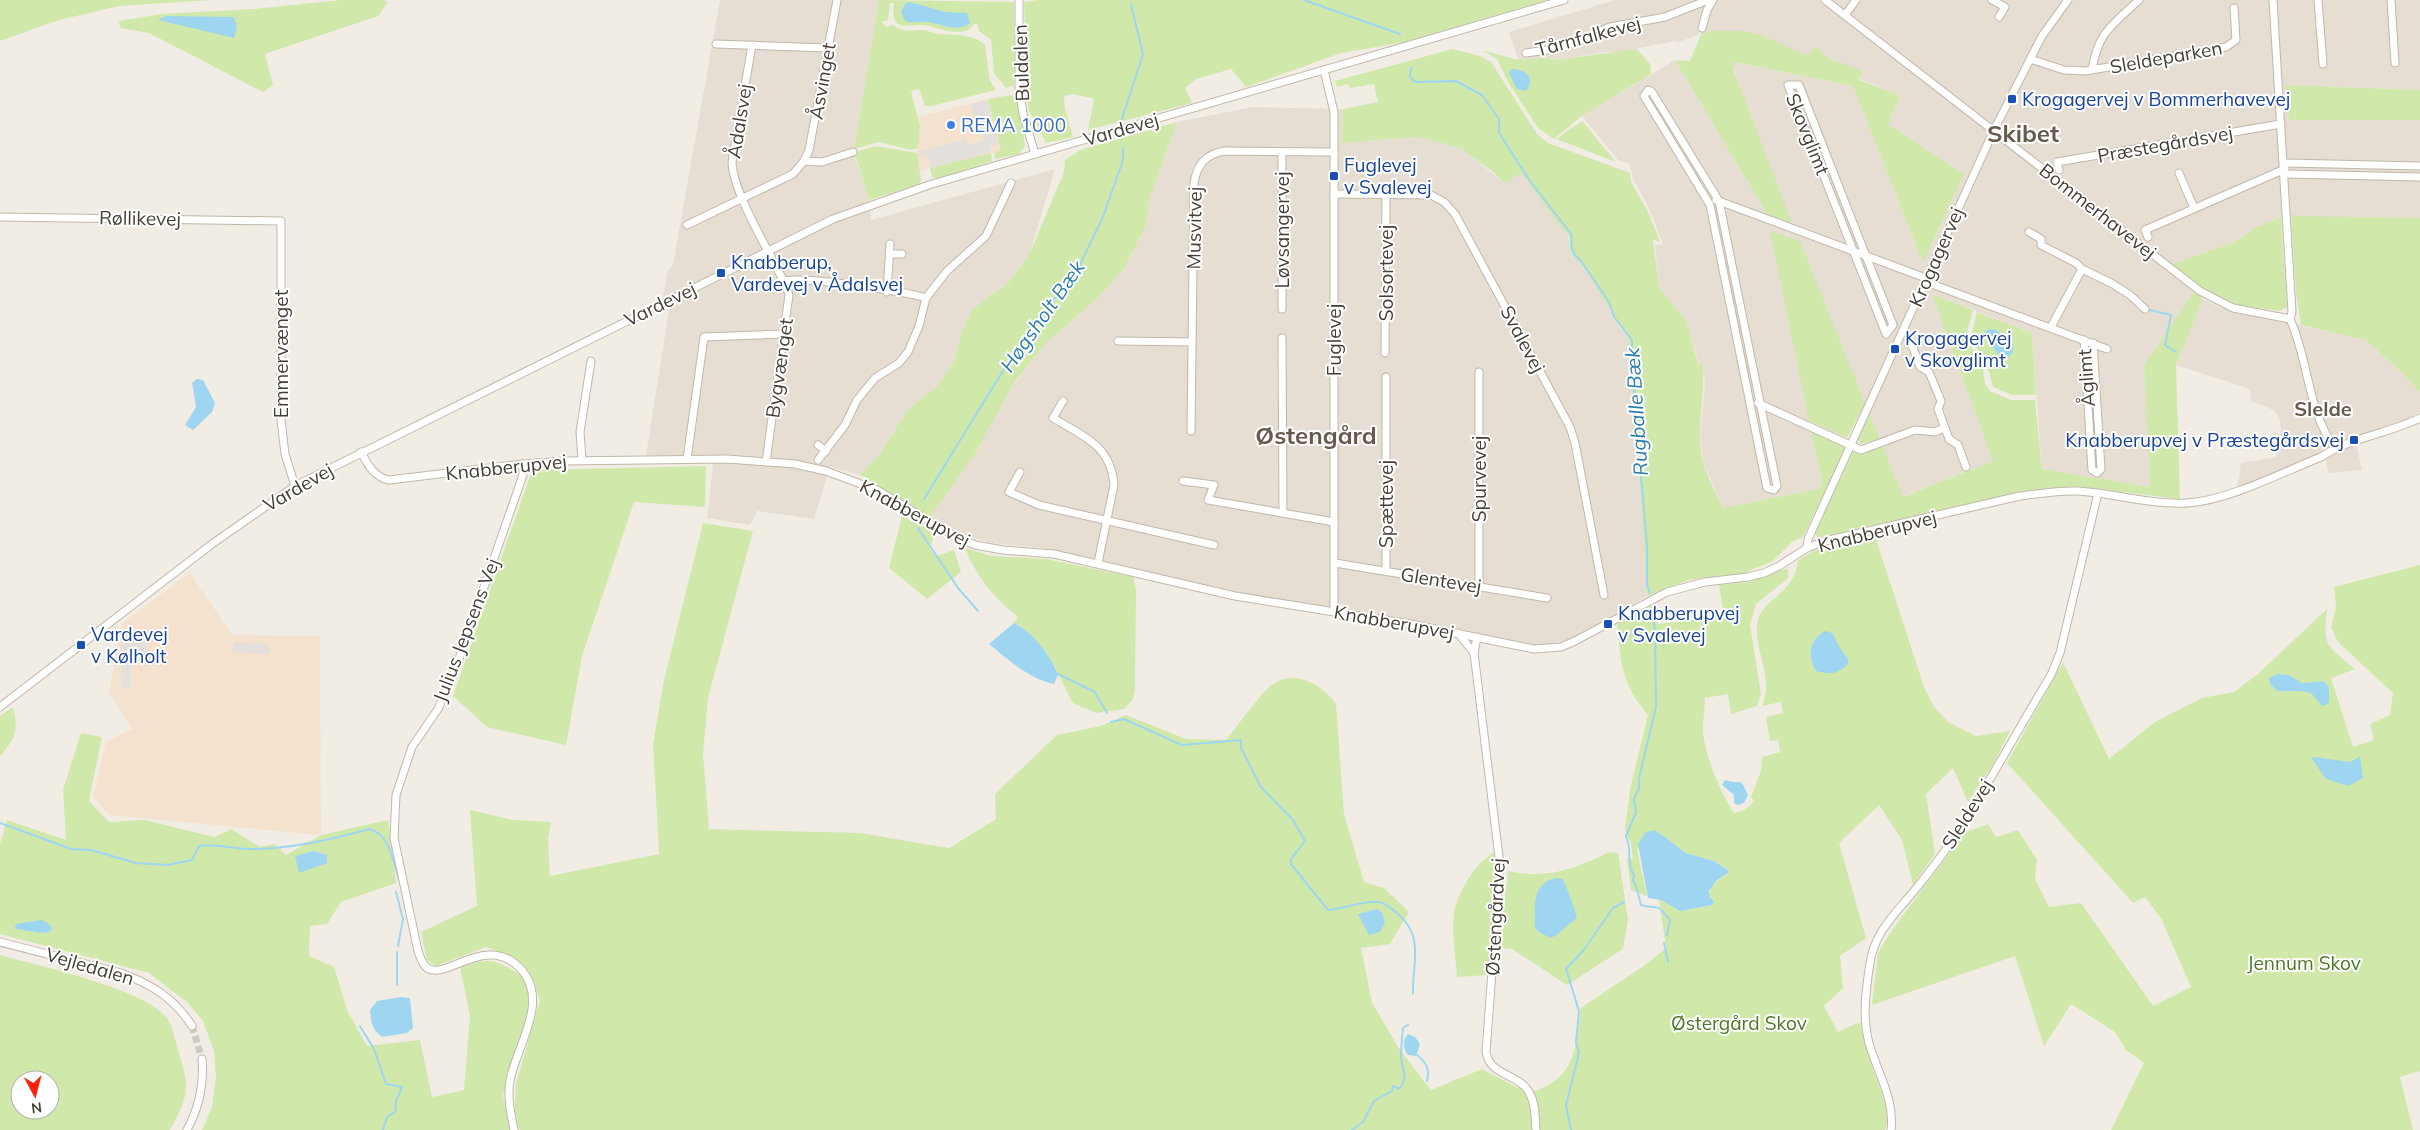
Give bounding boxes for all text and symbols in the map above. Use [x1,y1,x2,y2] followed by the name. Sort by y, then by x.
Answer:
[1533,10,1643,62] street label: Tårnfalkevej
[1008,24,1034,102] street label: Buldalen
[2108,35,2224,79] street label: Sleldeparken
[803,41,841,121] street label: Åsvinget
[721,82,757,160] street label: Ådalsvej
[2022,87,2290,111] place label: Krogagervej v Bommerhavevej
[1781,90,1835,179] street label: Skovglimt
[2006,93,2018,105] marker: Krogagervej v Bommerhavevej
[1081,107,1161,151] street label: Vardevej
[961,113,1066,137] place label: REMA 1000
[1987,118,2059,148] district label: Skibet
[945,119,957,131] marker: REMA 1000
[2095,120,2235,168] street label: Præstegårdsvej
[1344,153,1432,199] place label: Fuglevej v Svalevej
[2035,158,2161,264] street label: Bommerhavevej
[1328,170,1340,182] marker: Fuglevej v Svalevej
[1270,172,1294,288] street label: Løvsangervej
[1181,186,1207,270] street label: Musvitvej
[1903,203,1969,311] street label: Krogagervej
[99,205,181,231] street label: Røllikevej
[1374,225,1398,321] street label: Solsortevej
[731,250,903,296] place label: Knabberup, Vardevej v Ådalsvej
[994,255,1090,377] water label: Høgsholt Bæk
[715,267,727,279] marker: Knabberup, Vardevej v Ådalsvej
[620,276,700,332] street label: Vardevej
[269,289,293,418] street label: Emmervænget
[1495,301,1551,377] street label: Svalevej
[1322,304,1346,376] street label: Fuglevej
[760,316,798,419] street label: Bygvænget
[1905,326,2012,372] place label: Krogagervej v Skovglimt
[1889,343,1901,355] marker: Krogagervej v Skovglimt
[1619,346,1653,477] water label: Rugballe Bæk
[2072,348,2100,408] street label: Åglimt
[2294,396,2352,421] district label: Slelde
[1255,420,1377,450] district label: Østengård
[2065,428,2344,452] place label: Knabberupvej v Præstegårdsvej
[2348,434,2360,446] marker: Knabberupvej v Præstegårdsvej
[1467,436,1491,522] street label: Spurvevej
[444,449,568,485] street label: Knabberupvej
[259,457,337,517] street label: Vardevej
[1374,460,1398,548] street label: Spættevej
[856,474,974,552] street label: Knabberupvej
[1815,505,1939,557] street label: Knabberupvej
[428,555,504,705] street label: Julius Jepsens Vej
[1399,562,1483,598] street label: Glentevej
[1332,600,1456,644] street label: Knabberupvej
[1618,601,1740,647] place label: Knabberupvej v Svalevej
[1602,618,1614,630] marker: Knabberupvej v Svalevej
[91,622,168,668] place label: Vardevej v Kølholt
[75,639,87,651] marker: Vardevej v Kølholt
[1936,775,1998,853] street label: Sleldevej
[1480,858,1510,976] street label: Østengårdvej
[43,942,137,990] street label: Vejledalen
[2247,951,2361,975] park label: Jennum Skov
[1671,1011,1807,1035] park label: Østergård Skov
[10,1070,60,1120] north arrow
[30,1098,43,1117] text: N

